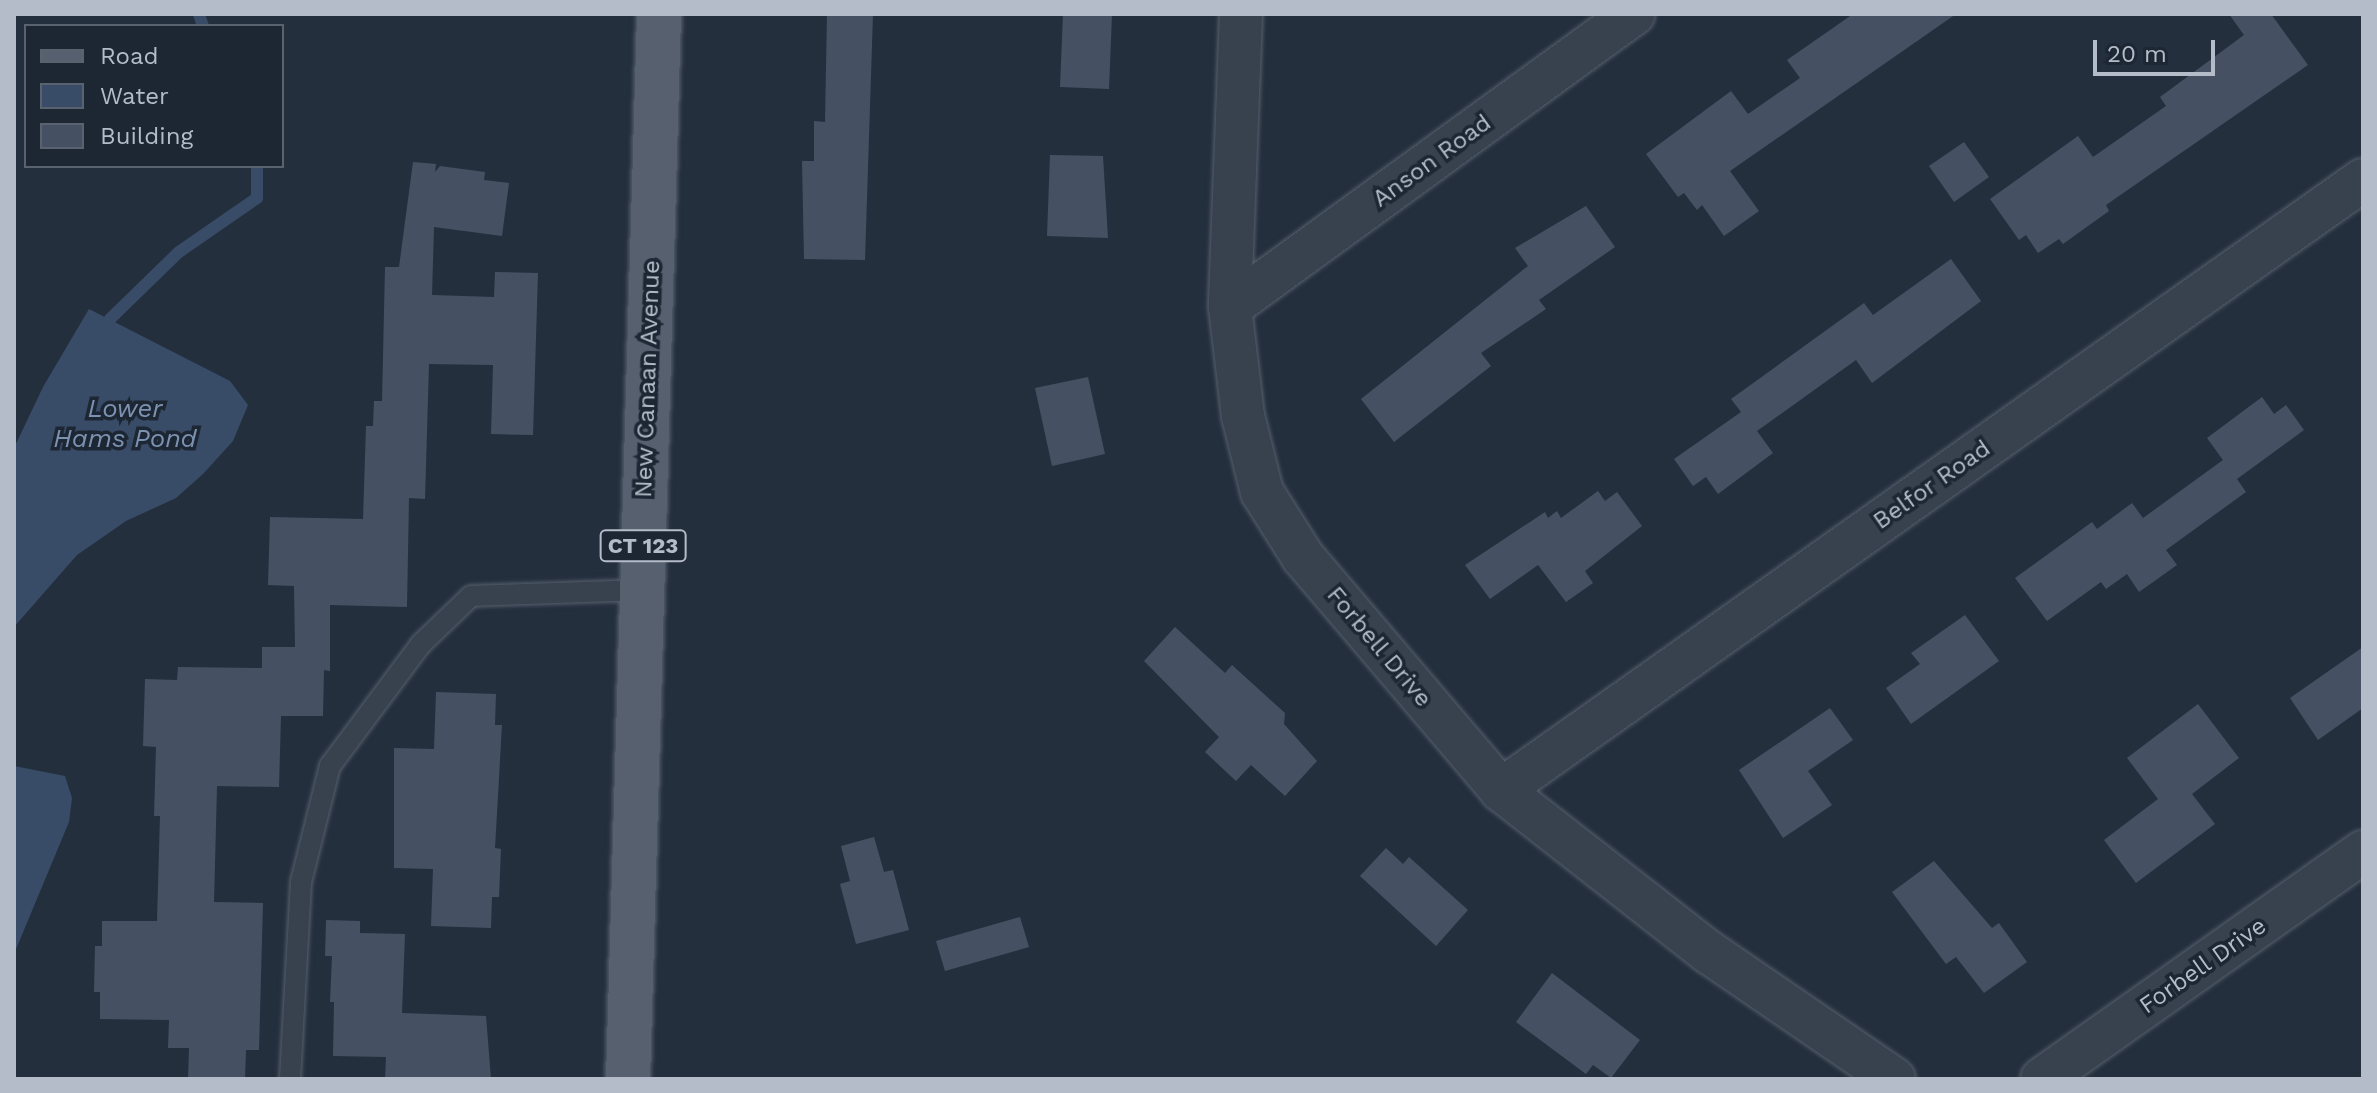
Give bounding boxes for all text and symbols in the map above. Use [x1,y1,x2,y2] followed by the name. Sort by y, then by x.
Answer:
[24,24,284,168] legend
[2097,24,2219,74] scale bar
[2107,40,2167,68] text: 20 m
[100,42,159,70] text: Road
[100,82,169,110] text: Water
[1367,108,1497,214] street label: Anson Road
[100,122,193,150] text: Building
[629,259,667,499] street label: New Canaan Avenue
[53,393,197,454] water label: Lower Hams Pond
[1868,434,1996,536] street label: Belfor Road
[599,528,687,564] road number: CT 123
[1320,581,1438,713] street label: Forbell Drive
[2134,911,2272,1021] street label: Forbell Drive

